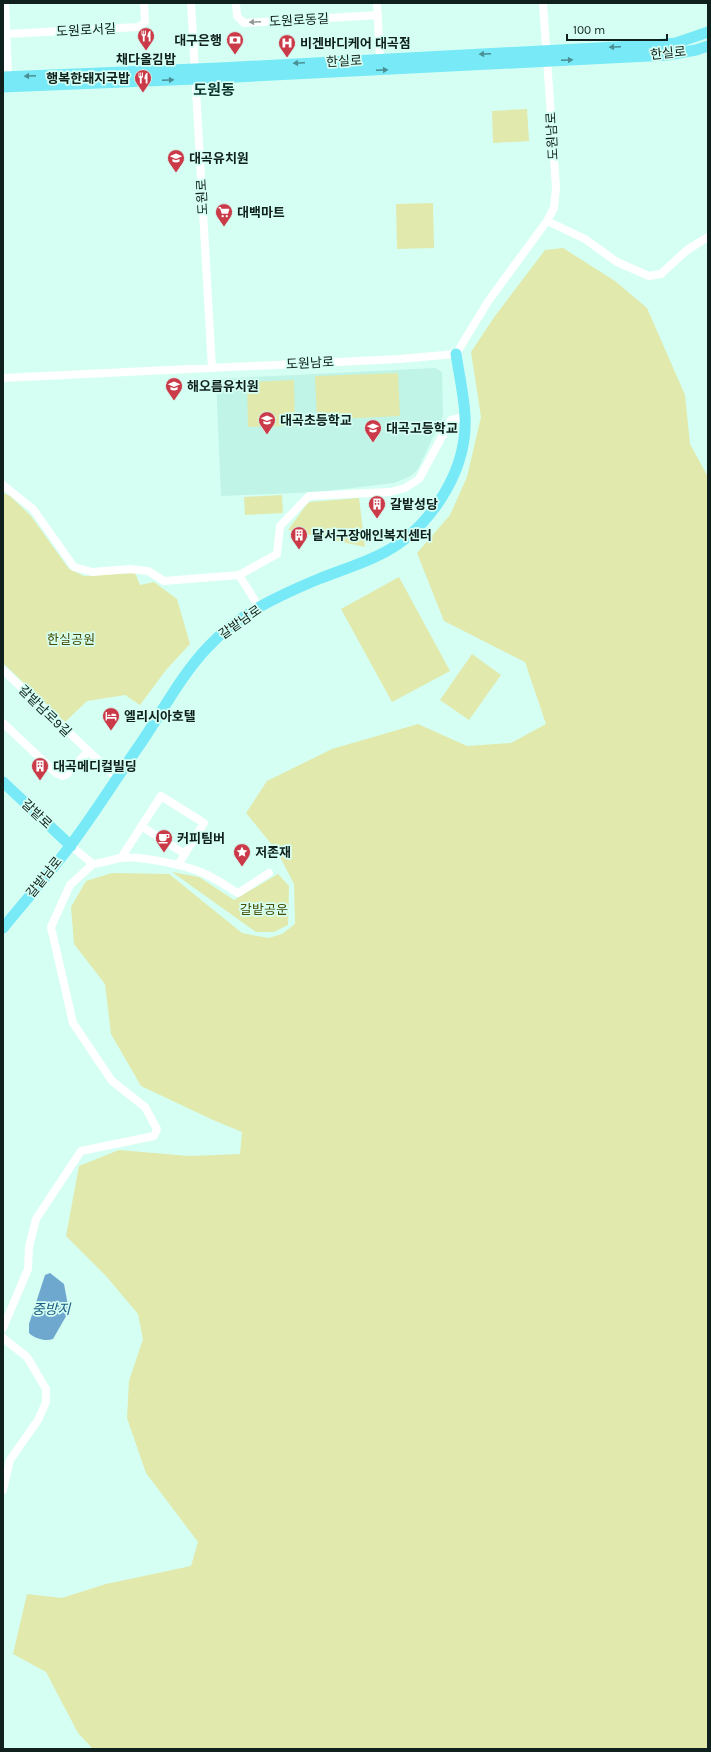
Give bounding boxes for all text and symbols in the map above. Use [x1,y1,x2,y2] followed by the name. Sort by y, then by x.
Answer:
[269,11,329,29] street label: 도원로동길
[567,16,667,42] scale bar
[249,19,261,26] one-way arrow
[56,21,116,39] street label: 도원로서길
[573,23,605,37] text: 100 m
[136,26,156,51] restaurant icon: 채다올김밥
[225,30,245,55] bank icon: 대구은행
[174,33,222,48] place label: 대구은행
[277,33,297,58] hospital icon: 비겐바디케어 대곡점
[300,36,411,51] place label: 비겐바디케어 대곡점
[608,44,621,50] one-way arrow
[649,44,687,62] street label: 한실로
[478,51,491,57] one-way arrow
[116,52,176,67] place label: 채다올김밥
[326,53,362,69] street label: 한실로
[561,57,574,63] one-way arrow
[293,60,305,67] one-way arrow
[376,66,388,73] one-way arrow
[133,68,153,93] restaurant icon: 행복한돼지국밥
[46,71,130,86] place label: 행복한돼지국밥
[24,72,36,79] one-way arrow
[162,77,174,84] one-way arrow
[193,81,235,99] district label: 도원동
[543,112,561,160] street label: 도원남로
[166,148,186,173] school or university icon: 대곡유치원
[189,151,249,166] place label: 대곡유치원
[194,179,210,215] street label: 도원로
[214,202,234,227] supermarket icon: 대백마트
[237,205,285,220] place label: 대백마트
[286,354,334,372] street label: 도원남로
[164,376,184,401] school or university icon: 해오름유치원
[187,379,259,394] place label: 해오름유치원
[257,410,277,435] school or university icon: 대곡초등학교
[280,413,352,428] place label: 대곡초등학교
[363,418,383,443] school or university icon: 대곡고등학교
[386,421,458,436] place label: 대곡고등학교
[367,494,387,519] building icon: 갈밭성당
[390,497,438,512] place label: 갈밭성당
[289,525,309,550] building icon: 달서구장애인복지센터
[312,528,432,543] place label: 달서구장애인복지센터
[216,602,264,642] street label: 갈밭남로
[47,632,95,647] park label: 한실공원
[16,682,74,740] street label: 갈밭남로9길
[101,706,121,731] hotel icon: 엘리시아호텔
[124,709,196,724] place label: 엘리시아호텔
[30,756,50,781] building icon: 대곡메디컬빌딩
[53,759,137,774] place label: 대곡메디컬빌딩
[19,796,55,832] street label: 갈밭로
[154,828,174,853] cafe icon: 커피팀버
[177,831,225,846] place label: 커피팀버
[232,842,252,867] place icon: 저존재
[255,845,291,860] place label: 저존재
[23,854,65,900] street label: 갈밭남로
[240,902,288,917] park label: 갈밭공운
[32,1301,71,1318] water label: 중방지

